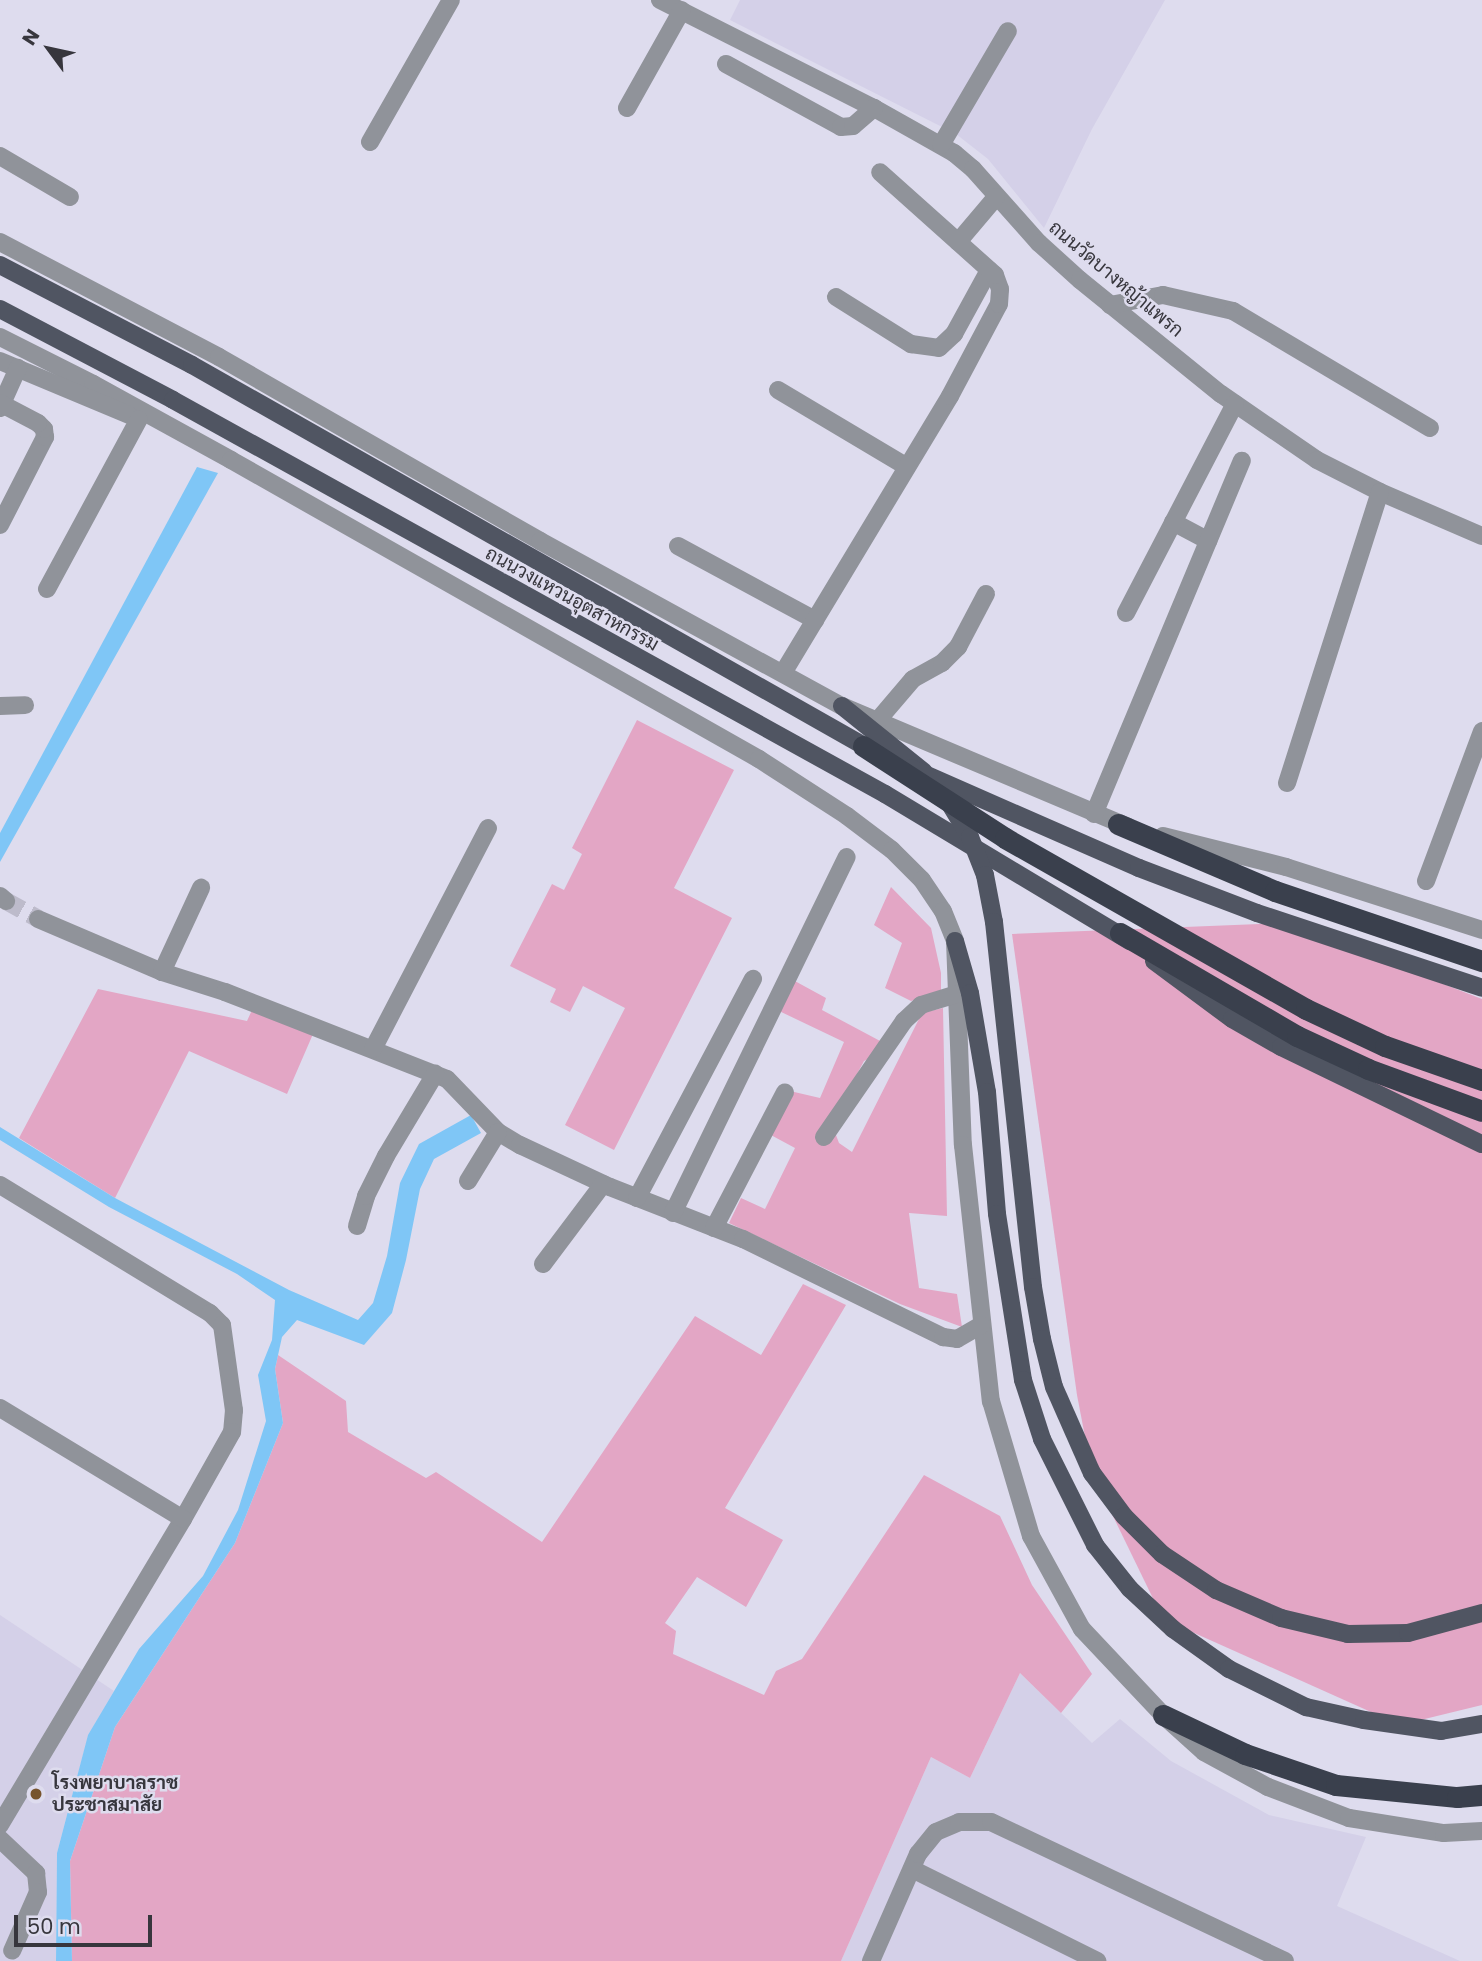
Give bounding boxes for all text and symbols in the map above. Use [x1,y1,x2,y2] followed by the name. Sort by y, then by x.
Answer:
[14,14,84,84] north arrow
[16,24,46,51] text: N
[1044,216,1188,342] street label: ถนนวัดบางหญ้าแพรก
[481,542,663,656] street label: ถนนวงแหวนอุตสาหกรรม
[52,1772,178,1816] place label: โรงพยาบาลราช ประชาสมาสัย
[26,1784,46,1804] marker: โรงพยาบาลราช ประชาสมาสัย
[18,1902,156,1946] scale bar
[27,1912,81,1941] text: 50 m

